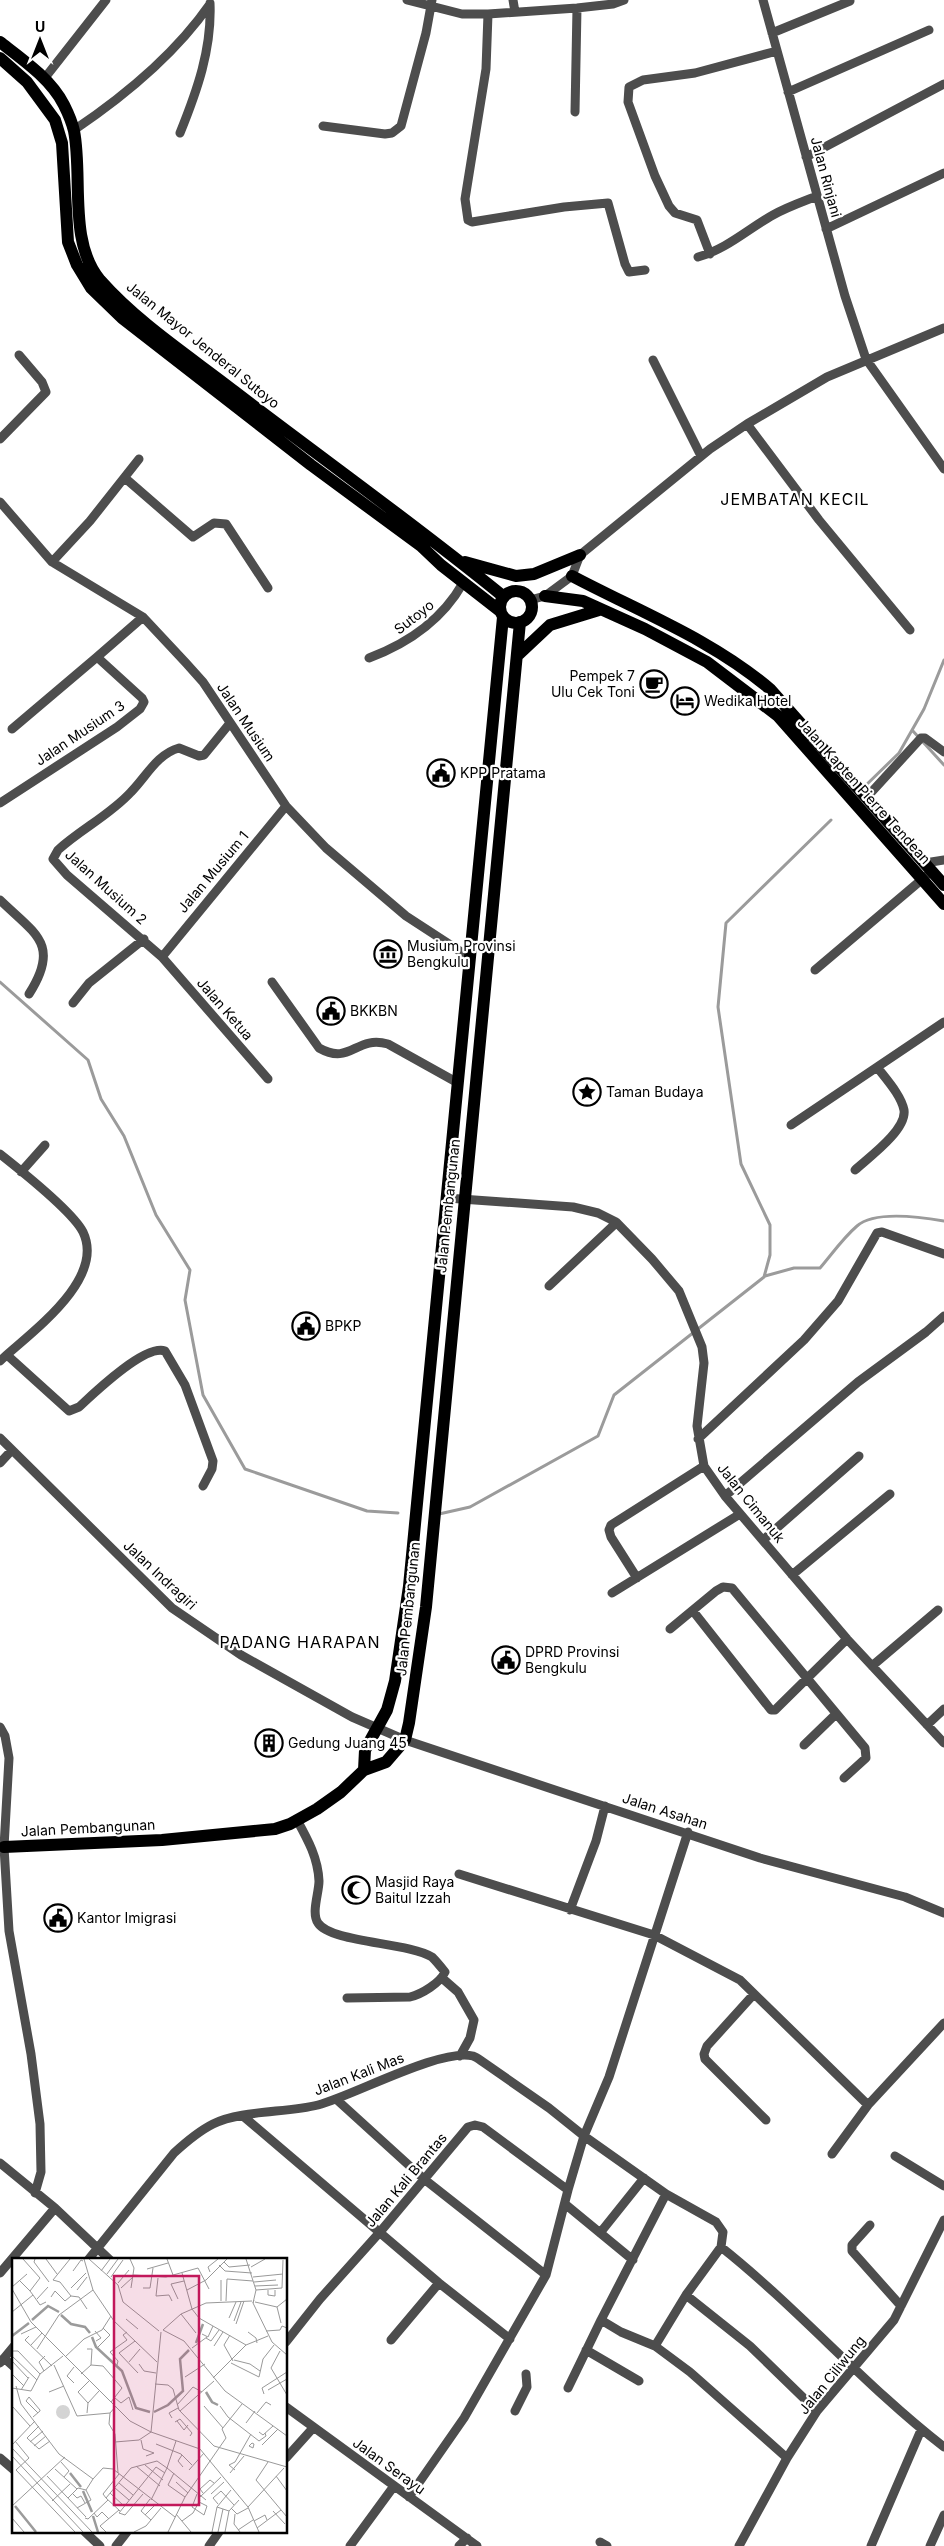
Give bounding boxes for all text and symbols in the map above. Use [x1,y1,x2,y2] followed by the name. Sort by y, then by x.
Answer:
[15,15,65,65] north arrow
[35,18,45,35] text: U
[808,135,845,219] street label: Jalan Rinjani
[123,278,283,412] street label: Jalan Mayor Jenderal Sutoyo
[720,489,870,509] district label: JEMBATAN KECIL
[390,596,437,637] street label: Sutoyo
[551,667,635,700] place label: Pempek 7 Ulu Cek Toni
[639,669,669,699] cafe icon: Pempek 7 Ulu Cek Toni
[214,679,279,764] street label: Jalan Musium
[670,686,700,716] hotel icon: Wedika Hotel
[704,692,792,709] place label: Wedika Hotel
[32,696,128,769] street label: Jalan Musium 3
[794,714,934,867] street label: Jalan Kapten Pierre Tendean
[426,758,456,788] public building icon: KPP Pratama
[460,764,546,781] place label: KPP Pratama
[174,827,252,916] street label: Jalan Musium 1
[62,846,151,928] street label: Jalan Musium 2
[407,937,516,970] place label: Musium Provinsi Bengkulu
[373,939,403,969] museum icon: Musium Provinsi Bengkulu
[194,974,257,1043] street label: Jalan Ketua
[316,996,346,1026] public building icon: BKKBN
[350,1002,398,1019] place label: BKKBN
[572,1077,602,1107] place icon: Taman Budaya
[606,1083,704,1100] place label: Taman Budaya
[432,1138,463,1274] street label: Jalan Pembangunan
[291,1311,321,1341] public building icon: BPKP
[325,1317,362,1334] place label: BPKP
[714,1460,789,1546] street label: Jalan Cimanuk
[120,1536,200,1613] street label: Jalan Indragiri
[392,1541,423,1677] street label: Jalan Pembangunan
[219,1632,381,1652] district label: PADANG HARAPAN
[525,1643,620,1676] place label: DPRD Provinsi Bengkulu
[491,1645,521,1675] public building icon: DPRD Provinsi Bengkulu
[254,1728,284,1758] building icon: Gedung Juang 45
[288,1734,407,1751] place label: Gedung Juang 45
[620,1789,710,1832] street label: Jalan Asahan
[20,1815,156,1840] street label: Jalan Pembangunan
[375,1873,454,1906] place label: Masjid Raya Baitul Izzah
[341,1875,371,1905] mosque icon: Masjid Raya Baitul Izzah
[43,1903,73,1933] public building icon: Kantor Imigrasi
[77,1909,177,1926] place label: Kantor Imigrasi
[311,2049,406,2099] street label: Jalan Kali Mas
[361,2129,450,2230] street label: Jalan Kali Brantas
[12,2258,288,2534] inset map
[795,2332,869,2417] street label: Jalan Ciliwung
[350,2434,429,2498] street label: Jalan Serayu

